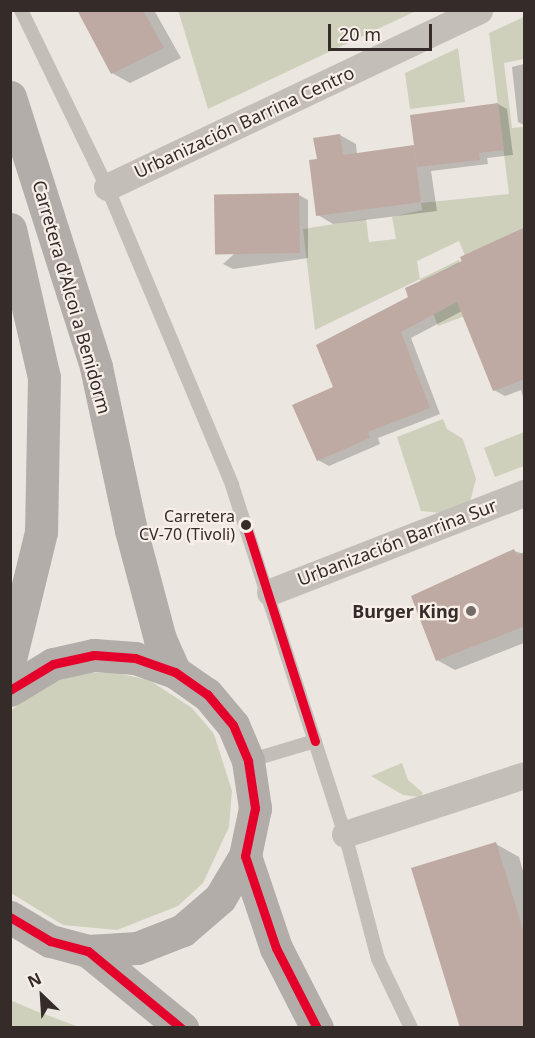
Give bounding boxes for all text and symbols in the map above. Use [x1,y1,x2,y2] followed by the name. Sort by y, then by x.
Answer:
[331,12,434,50] scale bar
[339,22,381,46] text: 20 m
[131,61,357,183] street label: Urbanización Barrina Centro
[28,178,116,416] street label: Carretera d'Alcoi a Benidorm
[294,494,500,590] street label: Urbanización Barrina Sur
[139,506,235,544] place label: Carretera CV-70 (Tivoli)
[240,519,252,531] marker: Carretera CV-70 (Tivoli)
[352,600,459,622] place label: Burger King
[464,604,478,618] marker: Burger King
[12,966,72,1026] north arrow
[24,967,45,992] text: N

